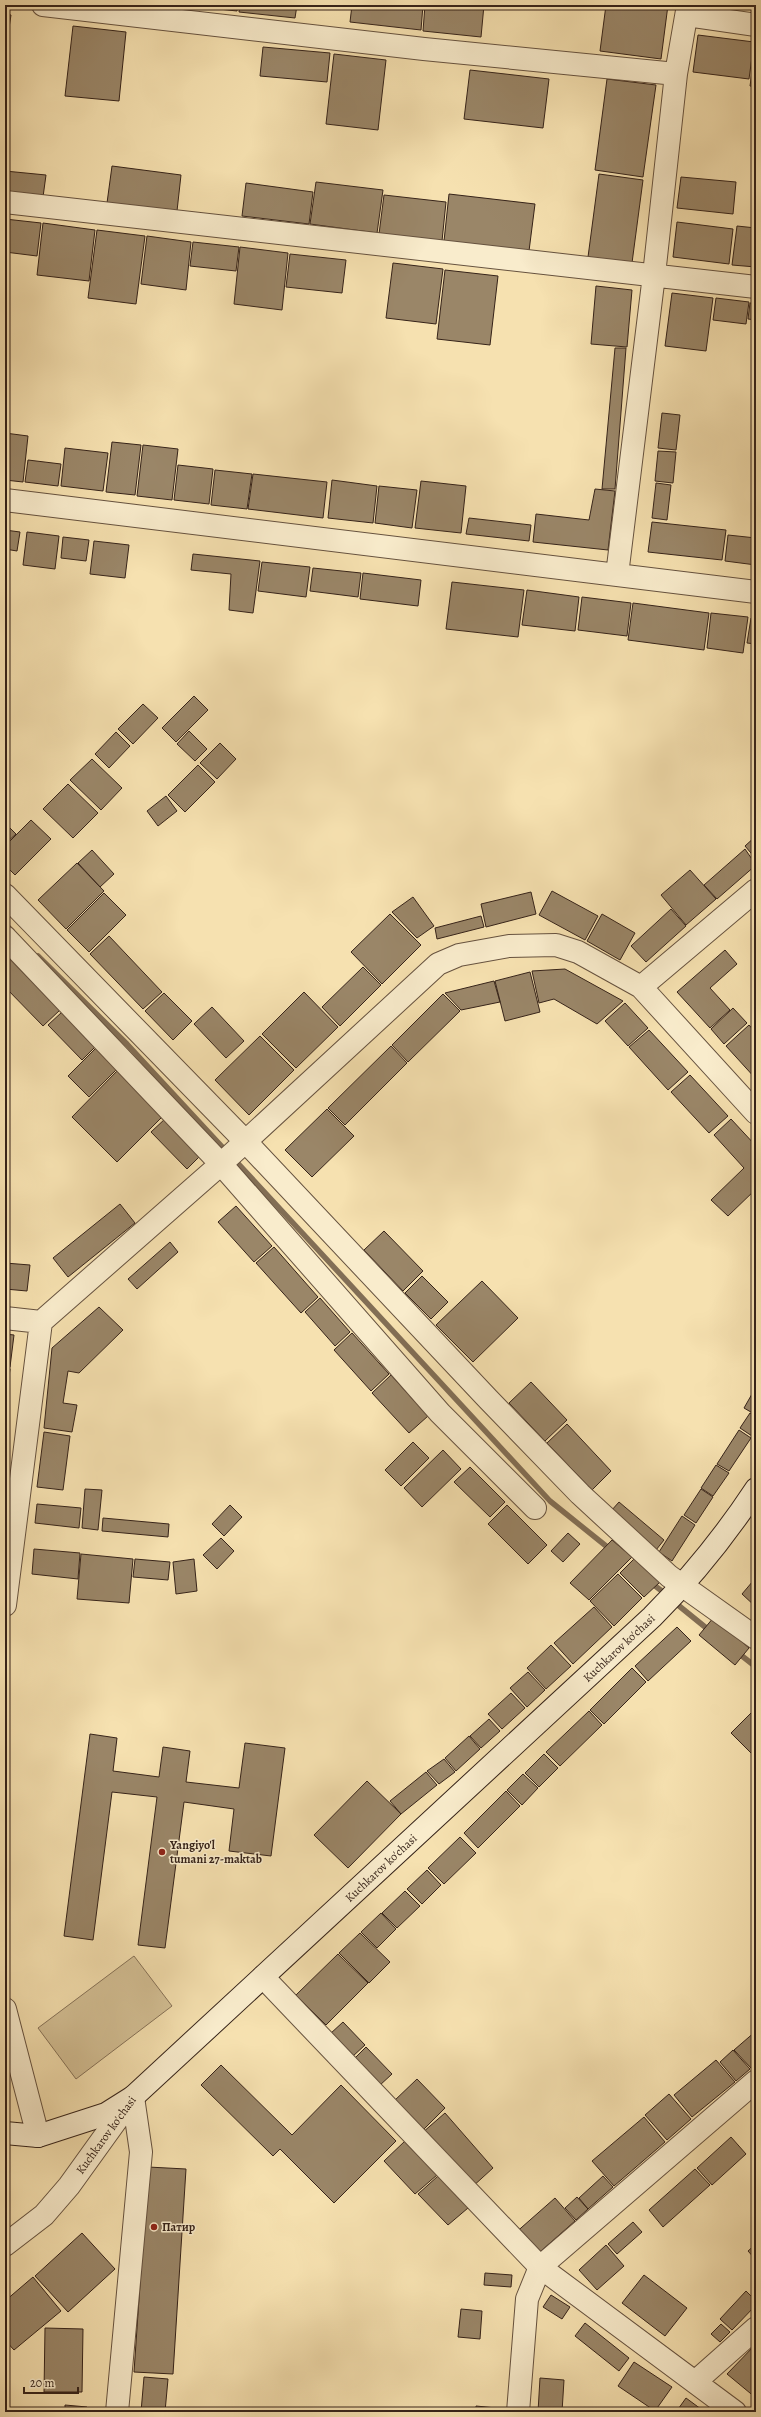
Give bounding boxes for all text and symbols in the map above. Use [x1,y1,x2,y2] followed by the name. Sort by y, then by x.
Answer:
[580,1610,658,1686] street label: Kuchkarov ko'chasi
[342,1830,420,1906] street label: Kuchkarov ko'chasi
[169,1837,262,1867] place label: Yangiyo'l tumani 27-maktab
[157,1847,167,1857] marker: Yangiyo'l tumani 27-maktab
[72,2093,140,2177] street label: Kuchkarov ko'chasi
[162,2219,196,2235] place label: Патир
[149,2222,159,2232] marker: Патир
[24,2369,78,2395] scale bar
[30,2375,54,2391] text: 20 m

